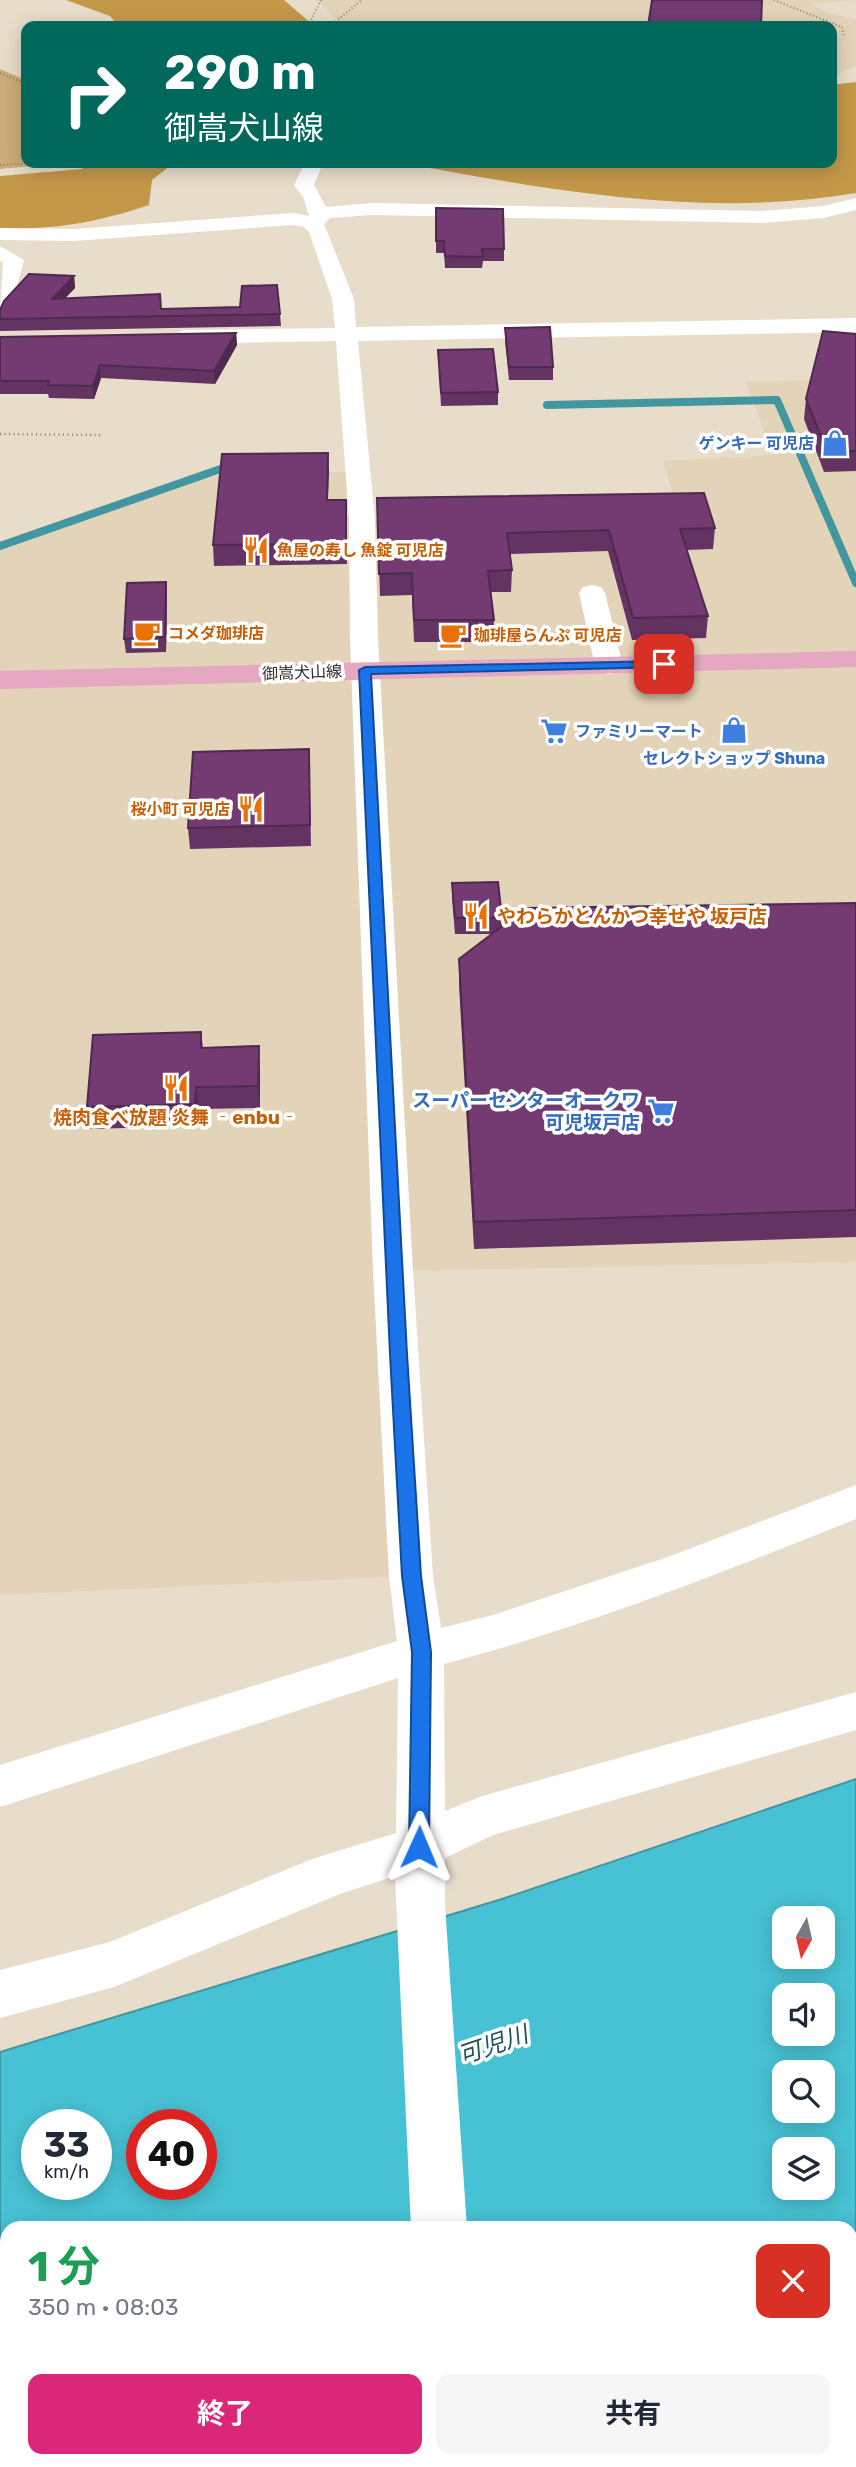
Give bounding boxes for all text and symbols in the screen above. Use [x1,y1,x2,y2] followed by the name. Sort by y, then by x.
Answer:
[164,43,316,101] text: 290 m
[49,49,140,140] icon: right
[164,109,324,147] text: 御嵩犬山線
[820,428,850,458] shop icon: ゲンキー 可児店
[699,434,814,453] place label: ゲンキー 可児店
[241,535,271,565] restaurant icon: 魚屋の寿し 魚錠 可児店
[277,541,444,560] place label: 魚屋の寿し 魚錠 可児店
[132,618,162,648] cafe icon: コメダ珈琲店
[438,620,468,650] cafe icon: 珈琲屋らんぷ 可児店
[168,624,264,643] place label: コメダ珈琲店
[474,626,621,645] place label: 珈琲屋らんぷ 可児店
[634,634,694,694] pin
[645,645,683,683] icon: arrive
[262,662,342,683] street label: 御嵩犬山線
[719,715,749,745] shop icon: セレクトショップ Shuna
[539,716,569,746] supermarket icon: ファミリーマート
[575,722,703,741] place label: ファミリーマート
[643,749,825,768] place label: セレクトショップ Shuna
[236,794,266,824] restaurant icon: 桜小町 可児店
[131,800,230,819] place label: 桜小町 可児店
[461,901,491,931] restaurant icon: やわらかとんかつ幸せや 坂戸店
[497,905,767,928] place label: やわらかとんかつ幸せや 坂戸店
[161,1073,191,1103] restaurant icon: 焼肉食べ放題 炎舞 ‐enbu‐
[412,1089,640,1134] place label: スーパーセンターオークワ 可児坂戸店
[646,1096,676,1126] supermarket icon: スーパーセンターオークワ 可児坂戸店
[53,1106,299,1129] place label: 焼肉食べ放題 炎舞 ‐enbu‐
[382,1810,456,1884] position arrow
[772,1906,835,1969] north arrow
[772,1906,835,2200] map controls
[772,1983,835,2046] button: sound
[454,2019,534,2070] water label: 可児川
[772,2060,835,2123] button: search
[126,2109,217,2200] speed limit sign: 40
[43,2124,90,2166] text: 33
[772,2137,835,2200] button: layers
[44,2161,89,2183] text: km/h
[28,2242,100,2292] text: 1 分
[756,2244,830,2318] button: close
[28,2293,179,2321] text: 350 m · 08:03
[28,2374,422,2454] button: 終了
[436,2374,830,2454] button: 共有

